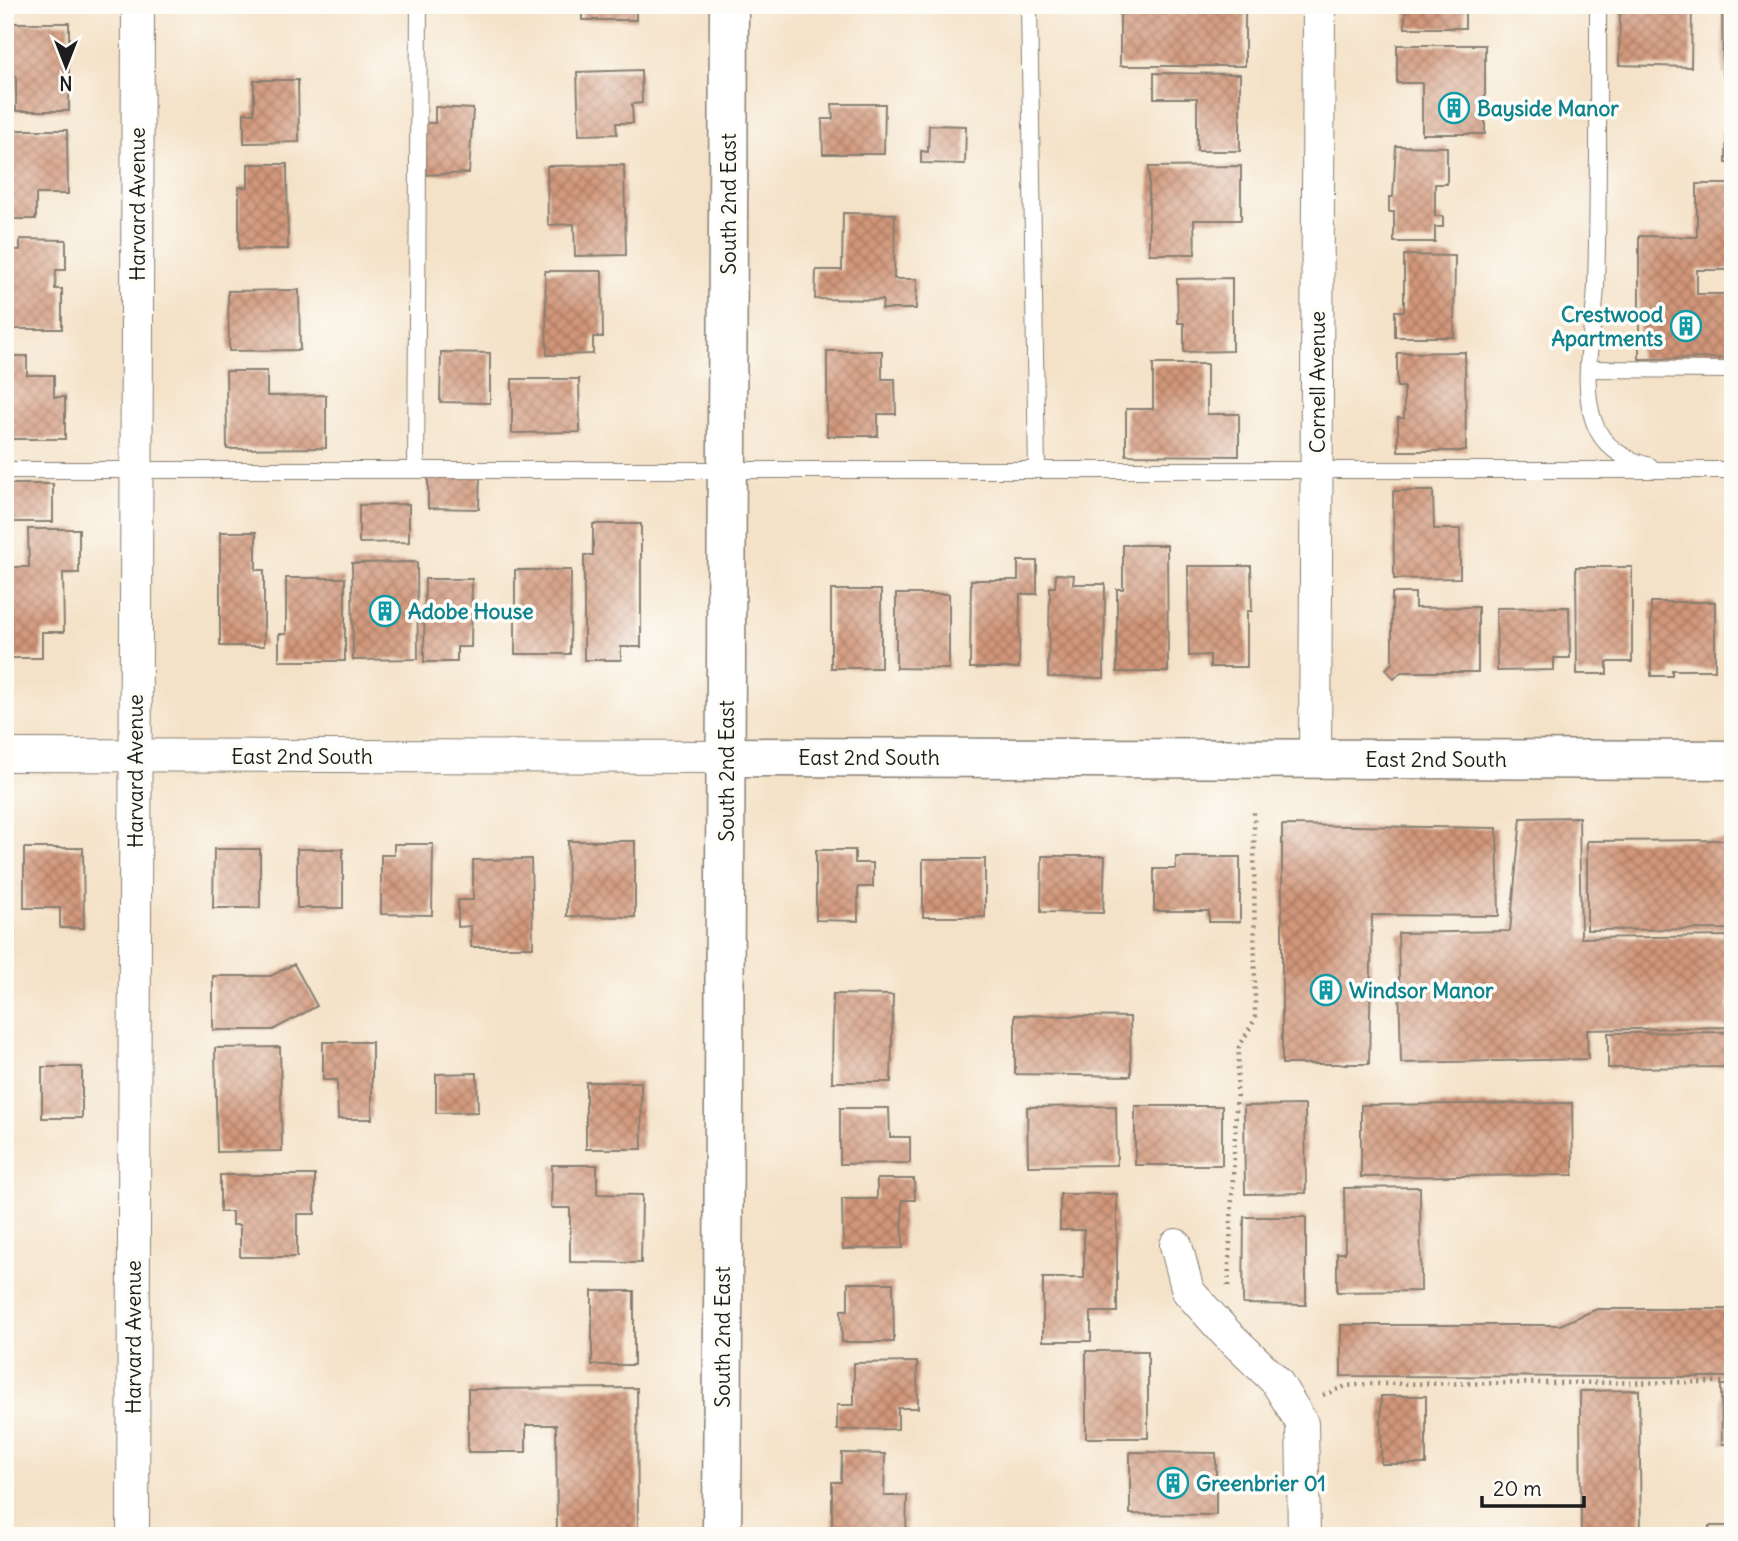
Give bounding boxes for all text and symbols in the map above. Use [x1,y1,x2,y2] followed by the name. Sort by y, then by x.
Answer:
[32,32,102,102] north arrow
[59,71,73,95] text: N
[1437,91,1471,125] building icon: Bayside Manor
[1477,95,1619,122] place label: Bayside Manor
[124,127,151,281] street label: Harvard Avenue
[715,133,742,275] street label: South 2nd East
[1552,301,1664,352] place label: Crestwood Apartments
[1669,309,1703,343] building icon: Crestwood Apartments
[1304,311,1331,453] street label: Cornell Avenue
[368,594,402,628] building icon: Adobe House
[408,598,534,625] place label: Adobe House
[122,694,149,848] street label: Harvard Avenue
[713,700,740,842] street label: South 2nd East
[231,743,373,770] street label: East 2nd South
[798,744,940,771] street label: East 2nd South
[1365,746,1507,773] street label: East 2nd South
[1309,973,1343,1007] building icon: Windsor Manor
[1349,977,1494,1004] place label: Windsor Manor
[120,1260,147,1414] street label: Harvard Avenue
[709,1266,736,1408] street label: South 2nd East
[1482,1464,1584,1508] scale bar
[1156,1466,1190,1500] building icon: Greenbrier 01
[1196,1470,1326,1497] place label: Greenbrier 01
[1493,1475,1542,1502] text: 20 m

